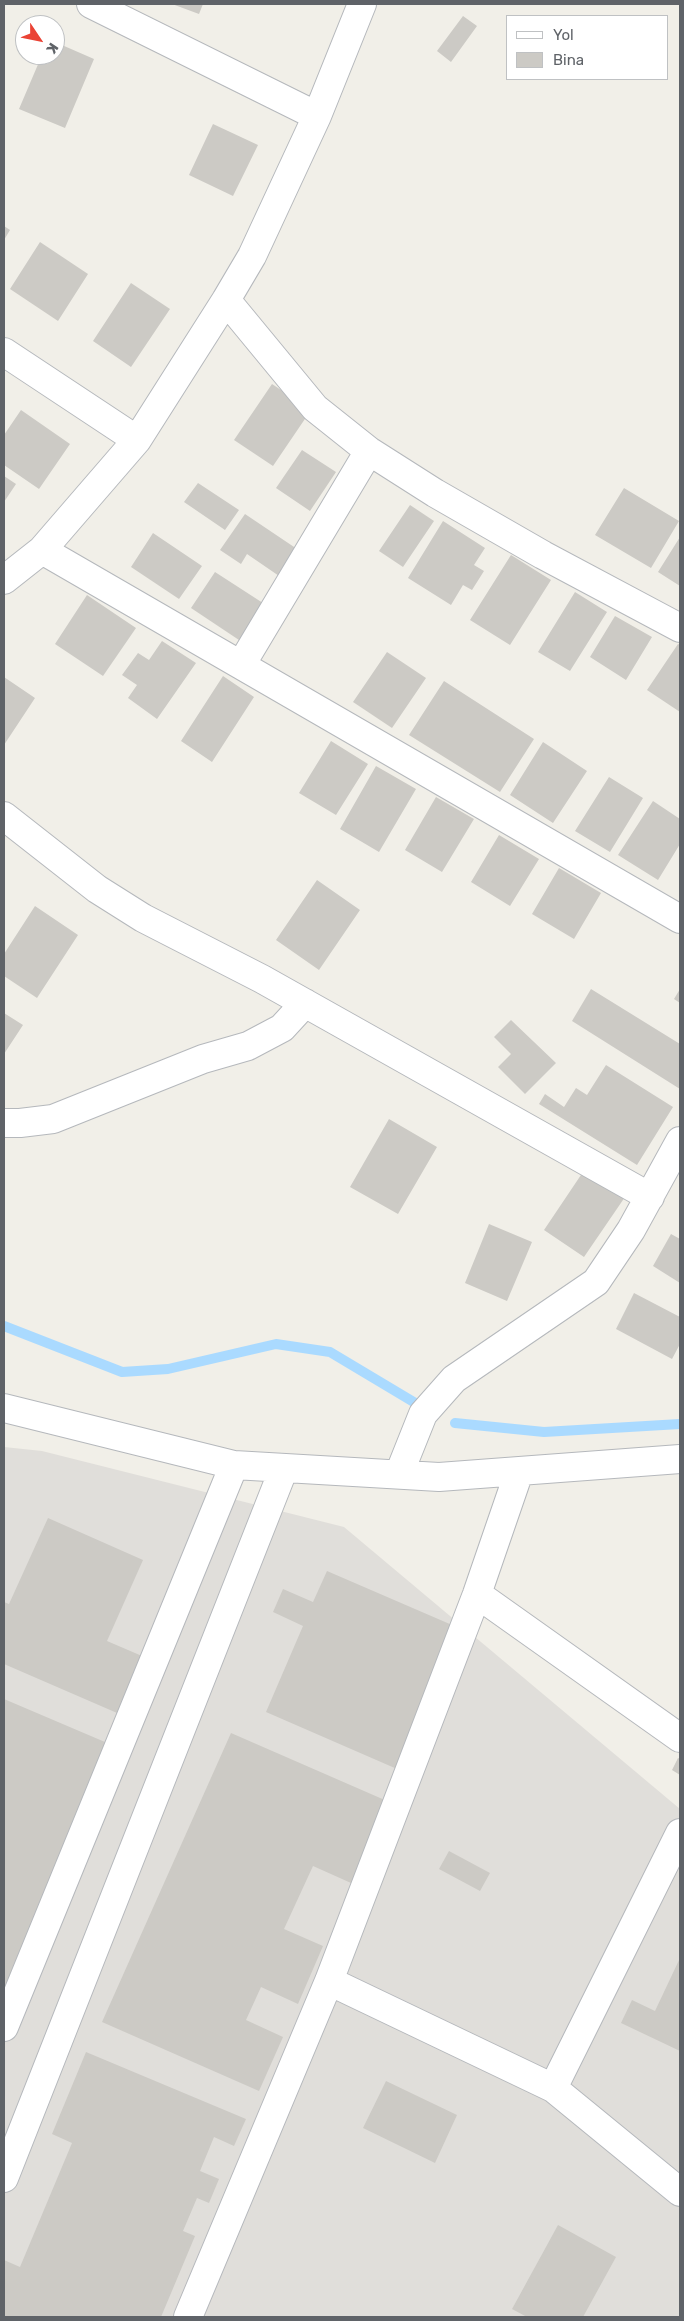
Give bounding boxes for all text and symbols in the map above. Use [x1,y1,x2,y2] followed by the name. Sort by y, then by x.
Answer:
[15,15,65,65] north arrow
[507,15,669,80] legend
[553,26,574,44] text: Yol
[42,39,62,57] text: K
[553,51,584,69] text: Bina

